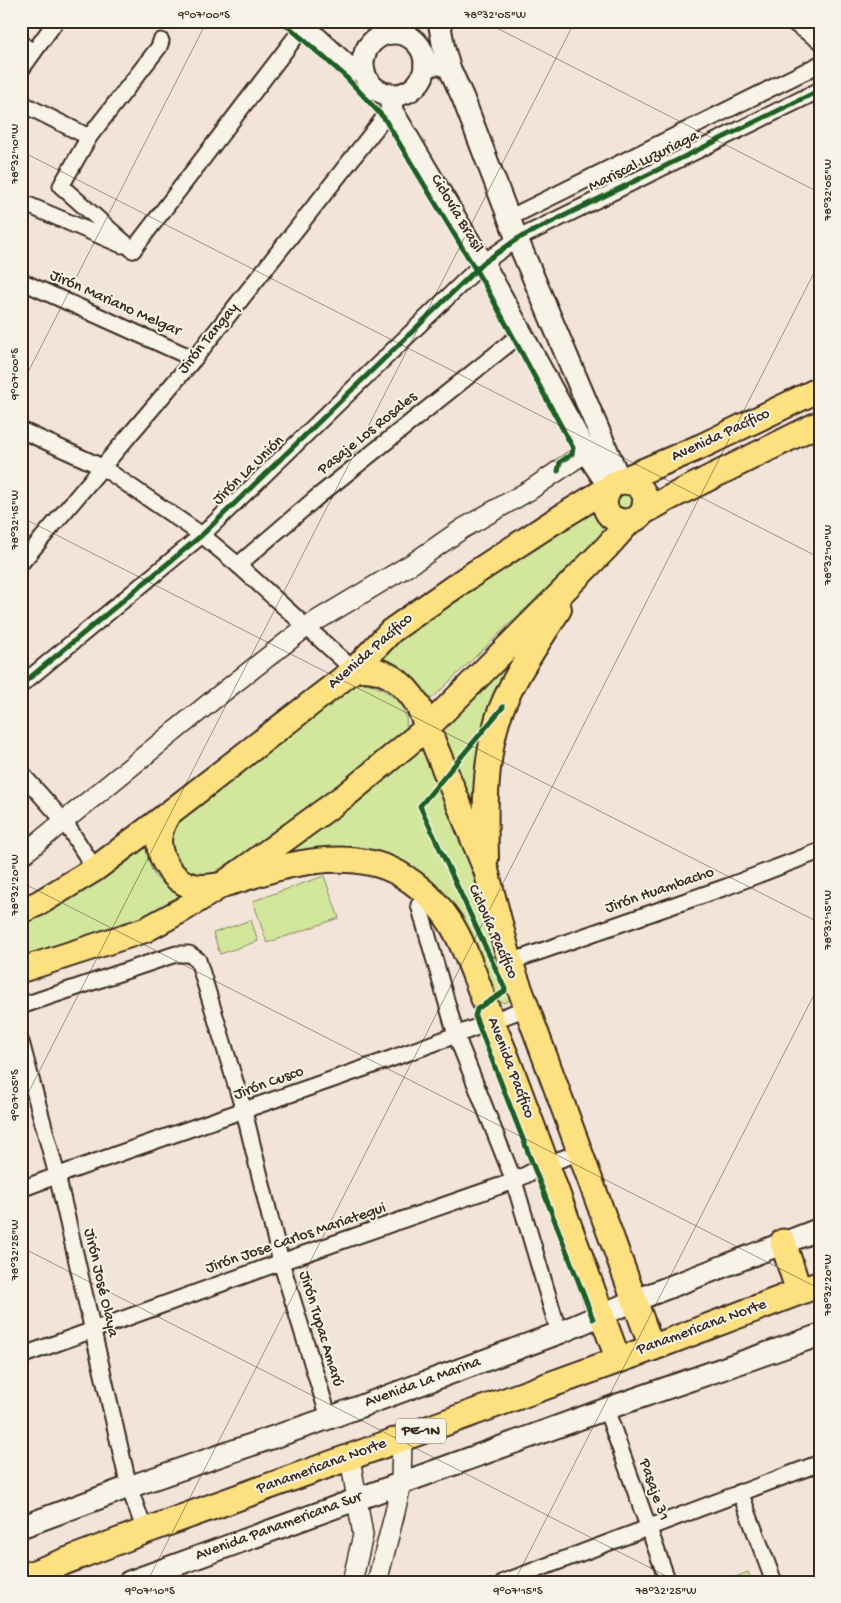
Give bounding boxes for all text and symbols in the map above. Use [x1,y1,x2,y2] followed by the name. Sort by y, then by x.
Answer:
[177,9,230,23] text: 9°07'00"S
[463,9,526,23] text: 78°32'05"W
[9,124,23,185] text: 78°32'10"W
[586,127,703,197] street label: Mariscal Luzuriaga
[822,159,836,222] text: 78°32'05"W
[425,171,487,257] street label: Ciclovía Brasil
[46,267,185,342] street label: Jirón Mariano Melgar
[175,300,243,378] street label: Jirón Tangay
[9,348,23,401] text: 9°07'00"S
[314,387,422,480] street label: Pasaje Los Rosales
[669,405,773,467] street label: Avenida Pacífico
[209,432,289,510] street label: Jirón La Unión
[9,490,23,551] text: 78°32'15"W
[822,525,836,586] text: 78°32'10"W
[325,610,417,694] street label: Avenida Pacífico
[9,854,23,917] text: 78°32'20"W
[603,863,717,919] street label: Jirón Huambacho
[463,882,521,982] street label: Ciclovía Pacífico
[822,890,836,951] text: 78°32'15"W
[482,1015,538,1121] street label: Avenida Pacífico
[231,1063,307,1105] street label: Jirón Cusco
[9,1069,23,1122] text: 9°07'05"S
[203,1199,389,1279] street label: Jirón Jose Carlos Mariategui
[9,1220,23,1281] text: 78°32'25"W
[78,1227,122,1340] street label: Jirón José Olaya
[822,1254,836,1317] text: 78°32'20"W
[293,1269,347,1390] street label: Jirón Tupac Amarú
[634,1295,770,1361] street label: Panamericana Norte
[362,1353,485,1413] street label: Avenida La Marina
[396,1418,446,1444] road number: PE-1N
[254,1434,390,1500] street label: Panamericana Norte
[633,1456,672,1523] street label: Pasaje 31
[193,1488,366,1566] street label: Avenida Panamericana Sur
[124,1585,175,1599] text: 9°07'10"S
[492,1585,543,1599] text: 9°07'15"S
[635,1585,696,1599] text: 78°32'25"W

